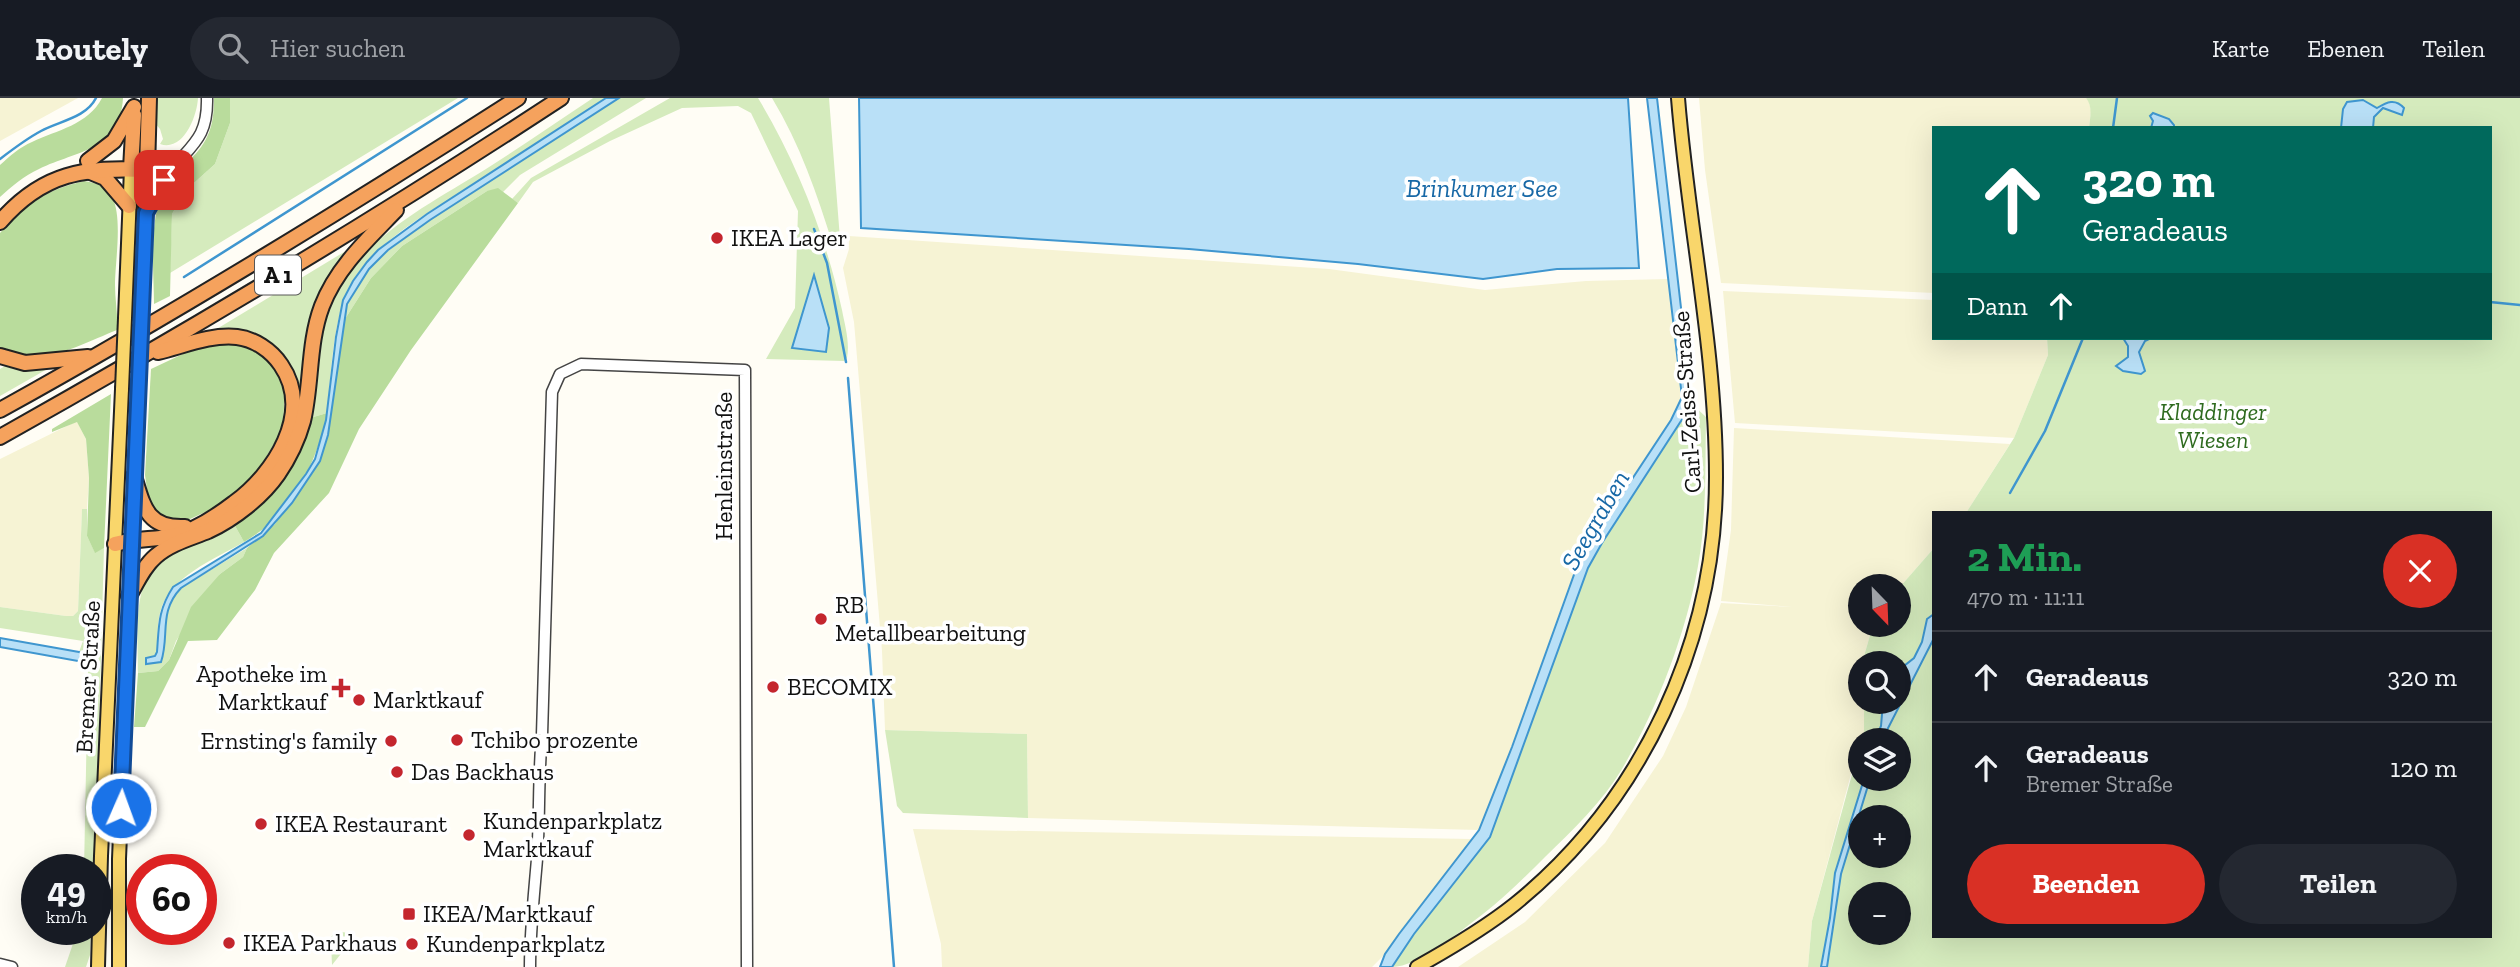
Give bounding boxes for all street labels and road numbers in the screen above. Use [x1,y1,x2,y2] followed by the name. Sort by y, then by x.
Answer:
[255,256,301,294] road number: A 1
[1666,310,1707,494] street label: Carl-Zeiss-Straße
[709,392,738,540] street label: Henleinstraße
[69,600,106,754] street label: Bremer Straße

